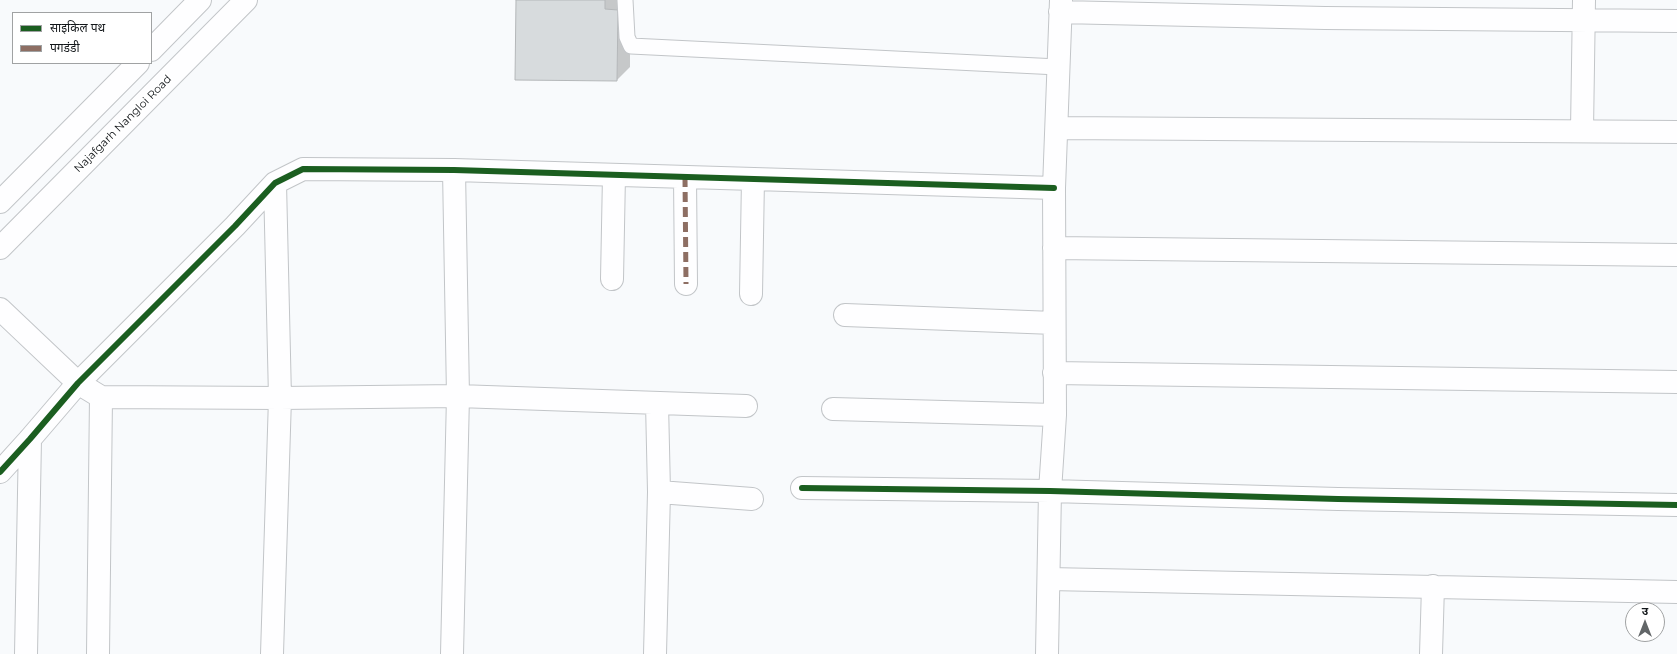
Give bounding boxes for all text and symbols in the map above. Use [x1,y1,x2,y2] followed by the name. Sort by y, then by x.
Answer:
[12,12,152,64] legend
[50,20,105,35] text: साइकिल पथ
[50,40,80,55] text: पगडंडी
[72,73,174,175] street label: Najafgarh Nangloi Road
[1625,602,1665,642] north arrow
[1642,604,1648,618] text: उ

